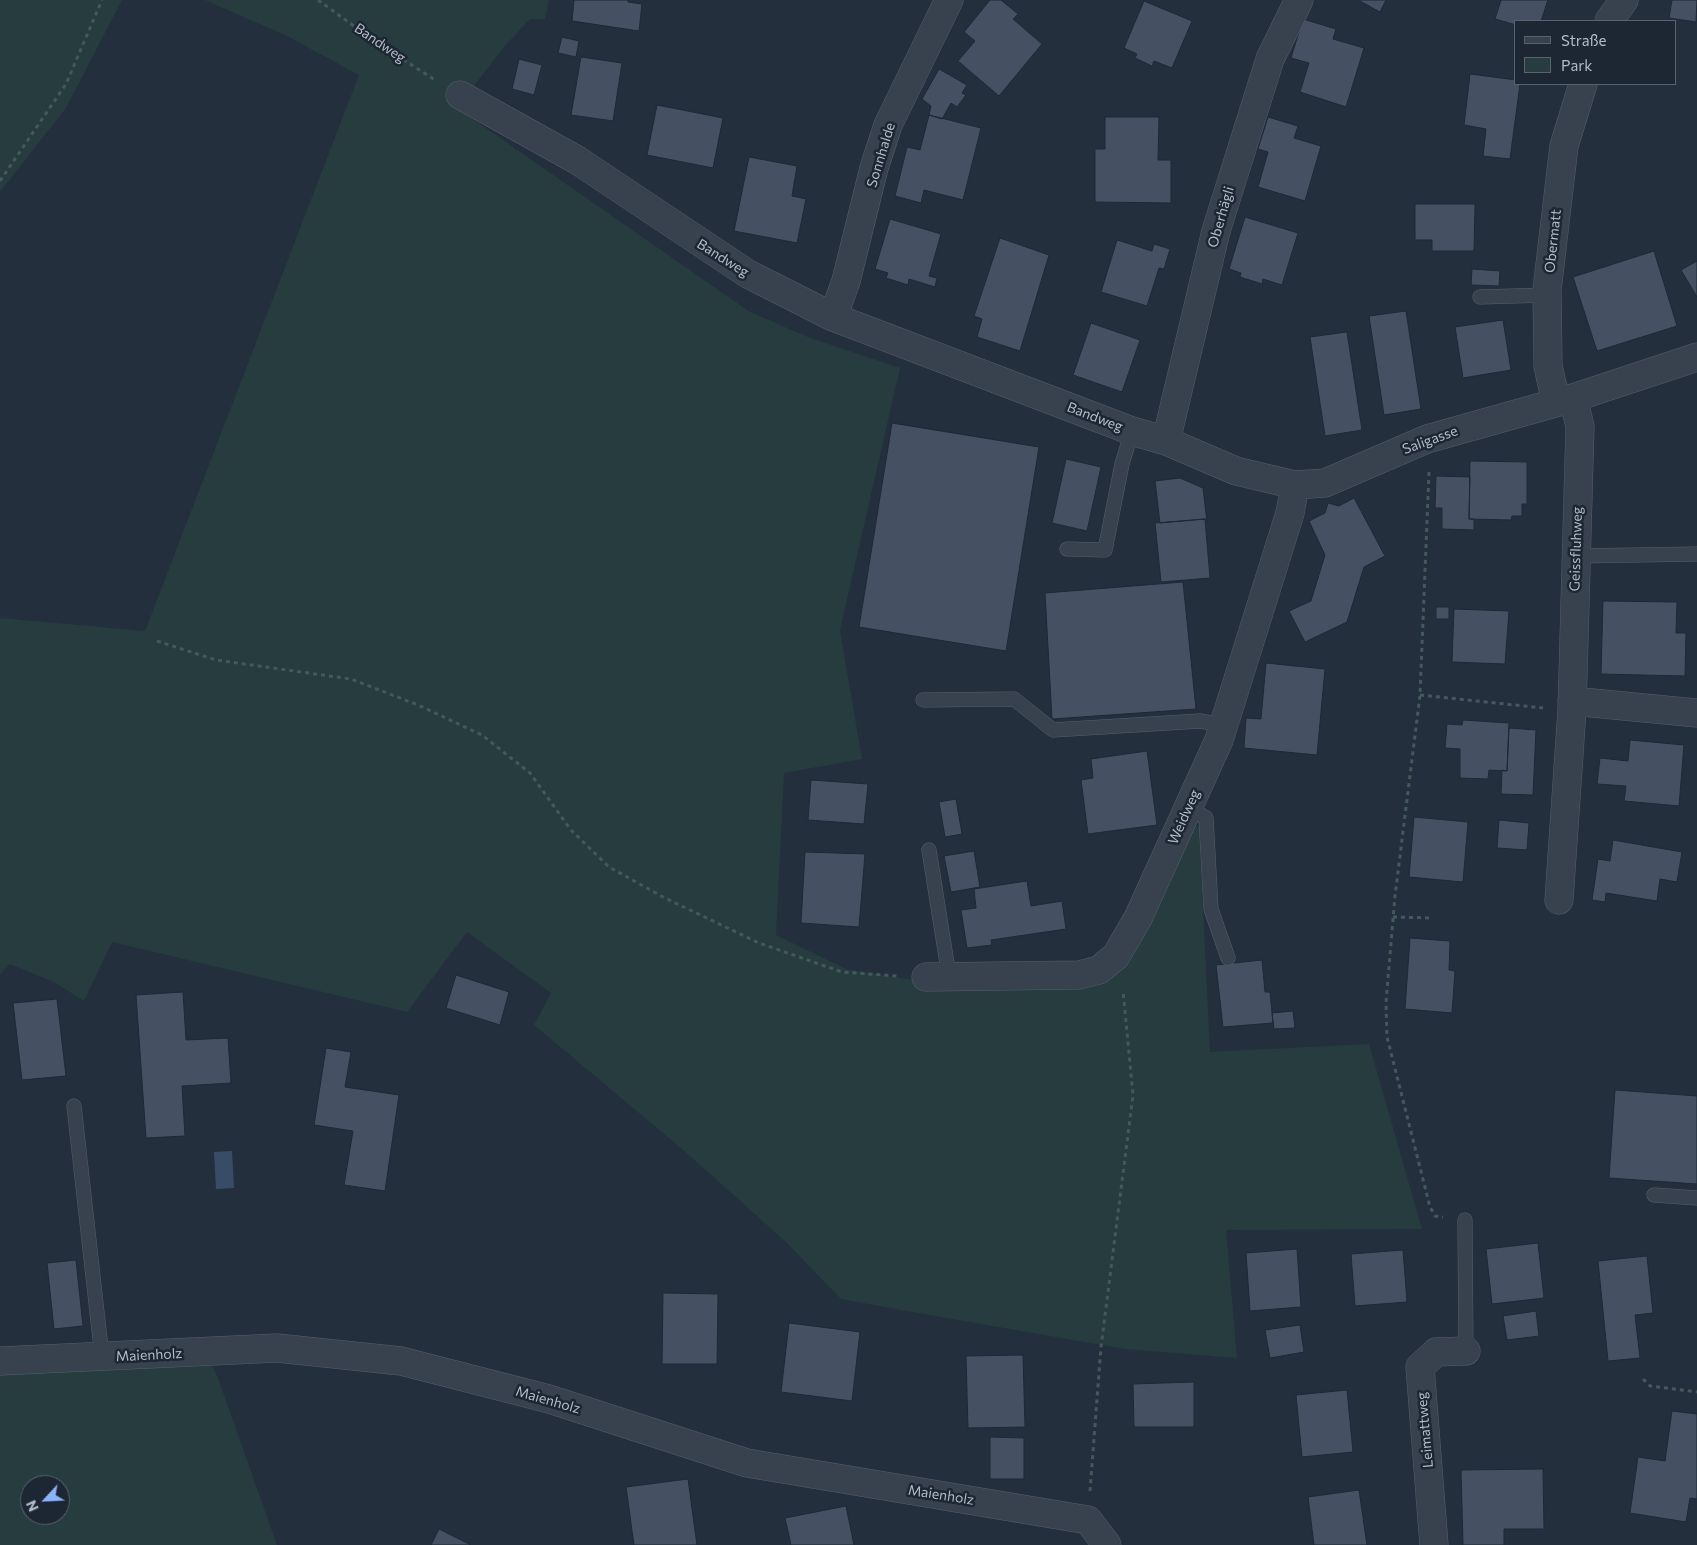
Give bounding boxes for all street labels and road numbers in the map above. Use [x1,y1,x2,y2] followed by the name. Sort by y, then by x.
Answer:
[351,20,409,66] street label: Bandweg
[863,121,899,189] street label: Sonnhalde
[1204,185,1238,249] street label: Oberhägli
[1541,208,1565,274] street label: Obermatt
[694,235,752,281] street label: Bandweg
[1065,399,1125,435] street label: Bandweg
[1400,422,1460,458] street label: Saligasse
[1566,506,1586,592] street label: Geissfluhweg
[1164,787,1204,847] street label: Weidweg
[115,1345,183,1365] street label: Maienholz
[514,1383,582,1417] street label: Maienholz
[1413,1391,1437,1469] street label: Leimattweg
[907,1482,975,1508] street label: Maienholz

